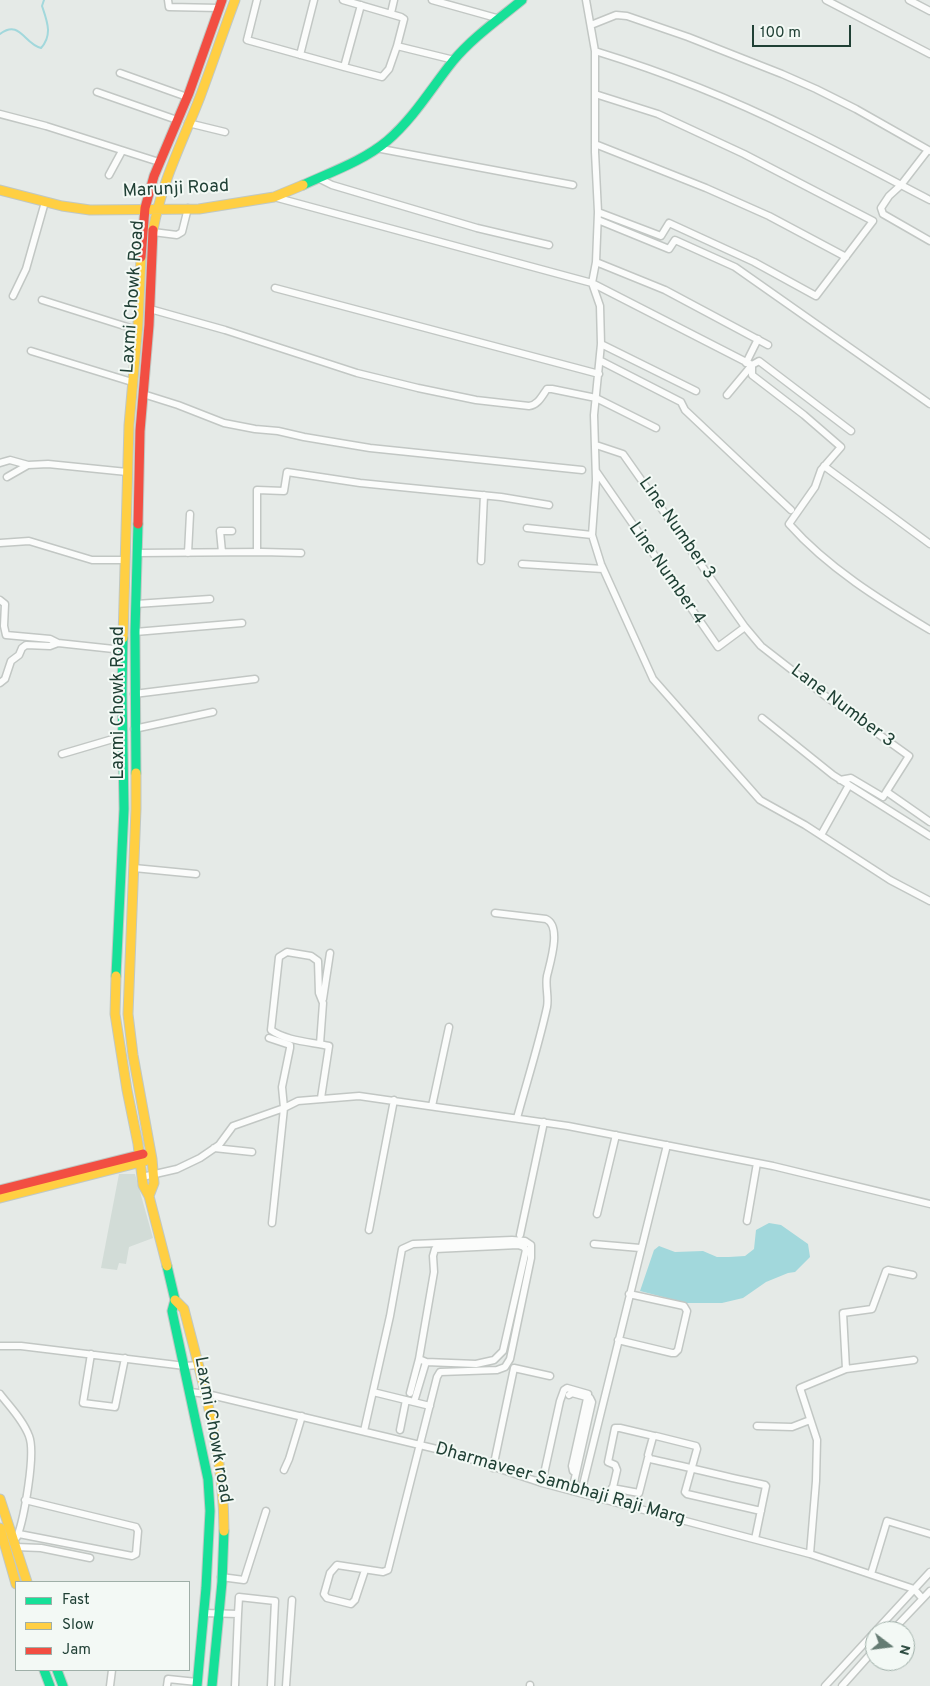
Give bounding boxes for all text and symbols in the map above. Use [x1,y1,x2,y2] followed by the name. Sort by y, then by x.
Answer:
[755,15,854,47] scale bar
[760,24,801,43] text: 100 m
[122,176,230,204] street label: Marunji Road
[118,220,150,374] street label: Laxmi Chowk Road
[633,474,719,584] street label: Line Number 3
[623,519,709,629] street label: Line Number 4
[108,626,130,780] street label: Laxmi Chowk Road
[786,661,898,753] street label: Lane Number 3
[188,1355,236,1505] street label: Laxmi Chowk road
[433,1439,687,1531] street label: Dharmaveer Sambhaji Raji Marg
[15,1581,190,1671] legend
[62,1591,90,1610] text: Fast
[62,1616,94,1635] text: Slow
[865,1621,915,1671] north arrow
[62,1641,91,1660] text: Jam
[894,1643,914,1657] text: N

